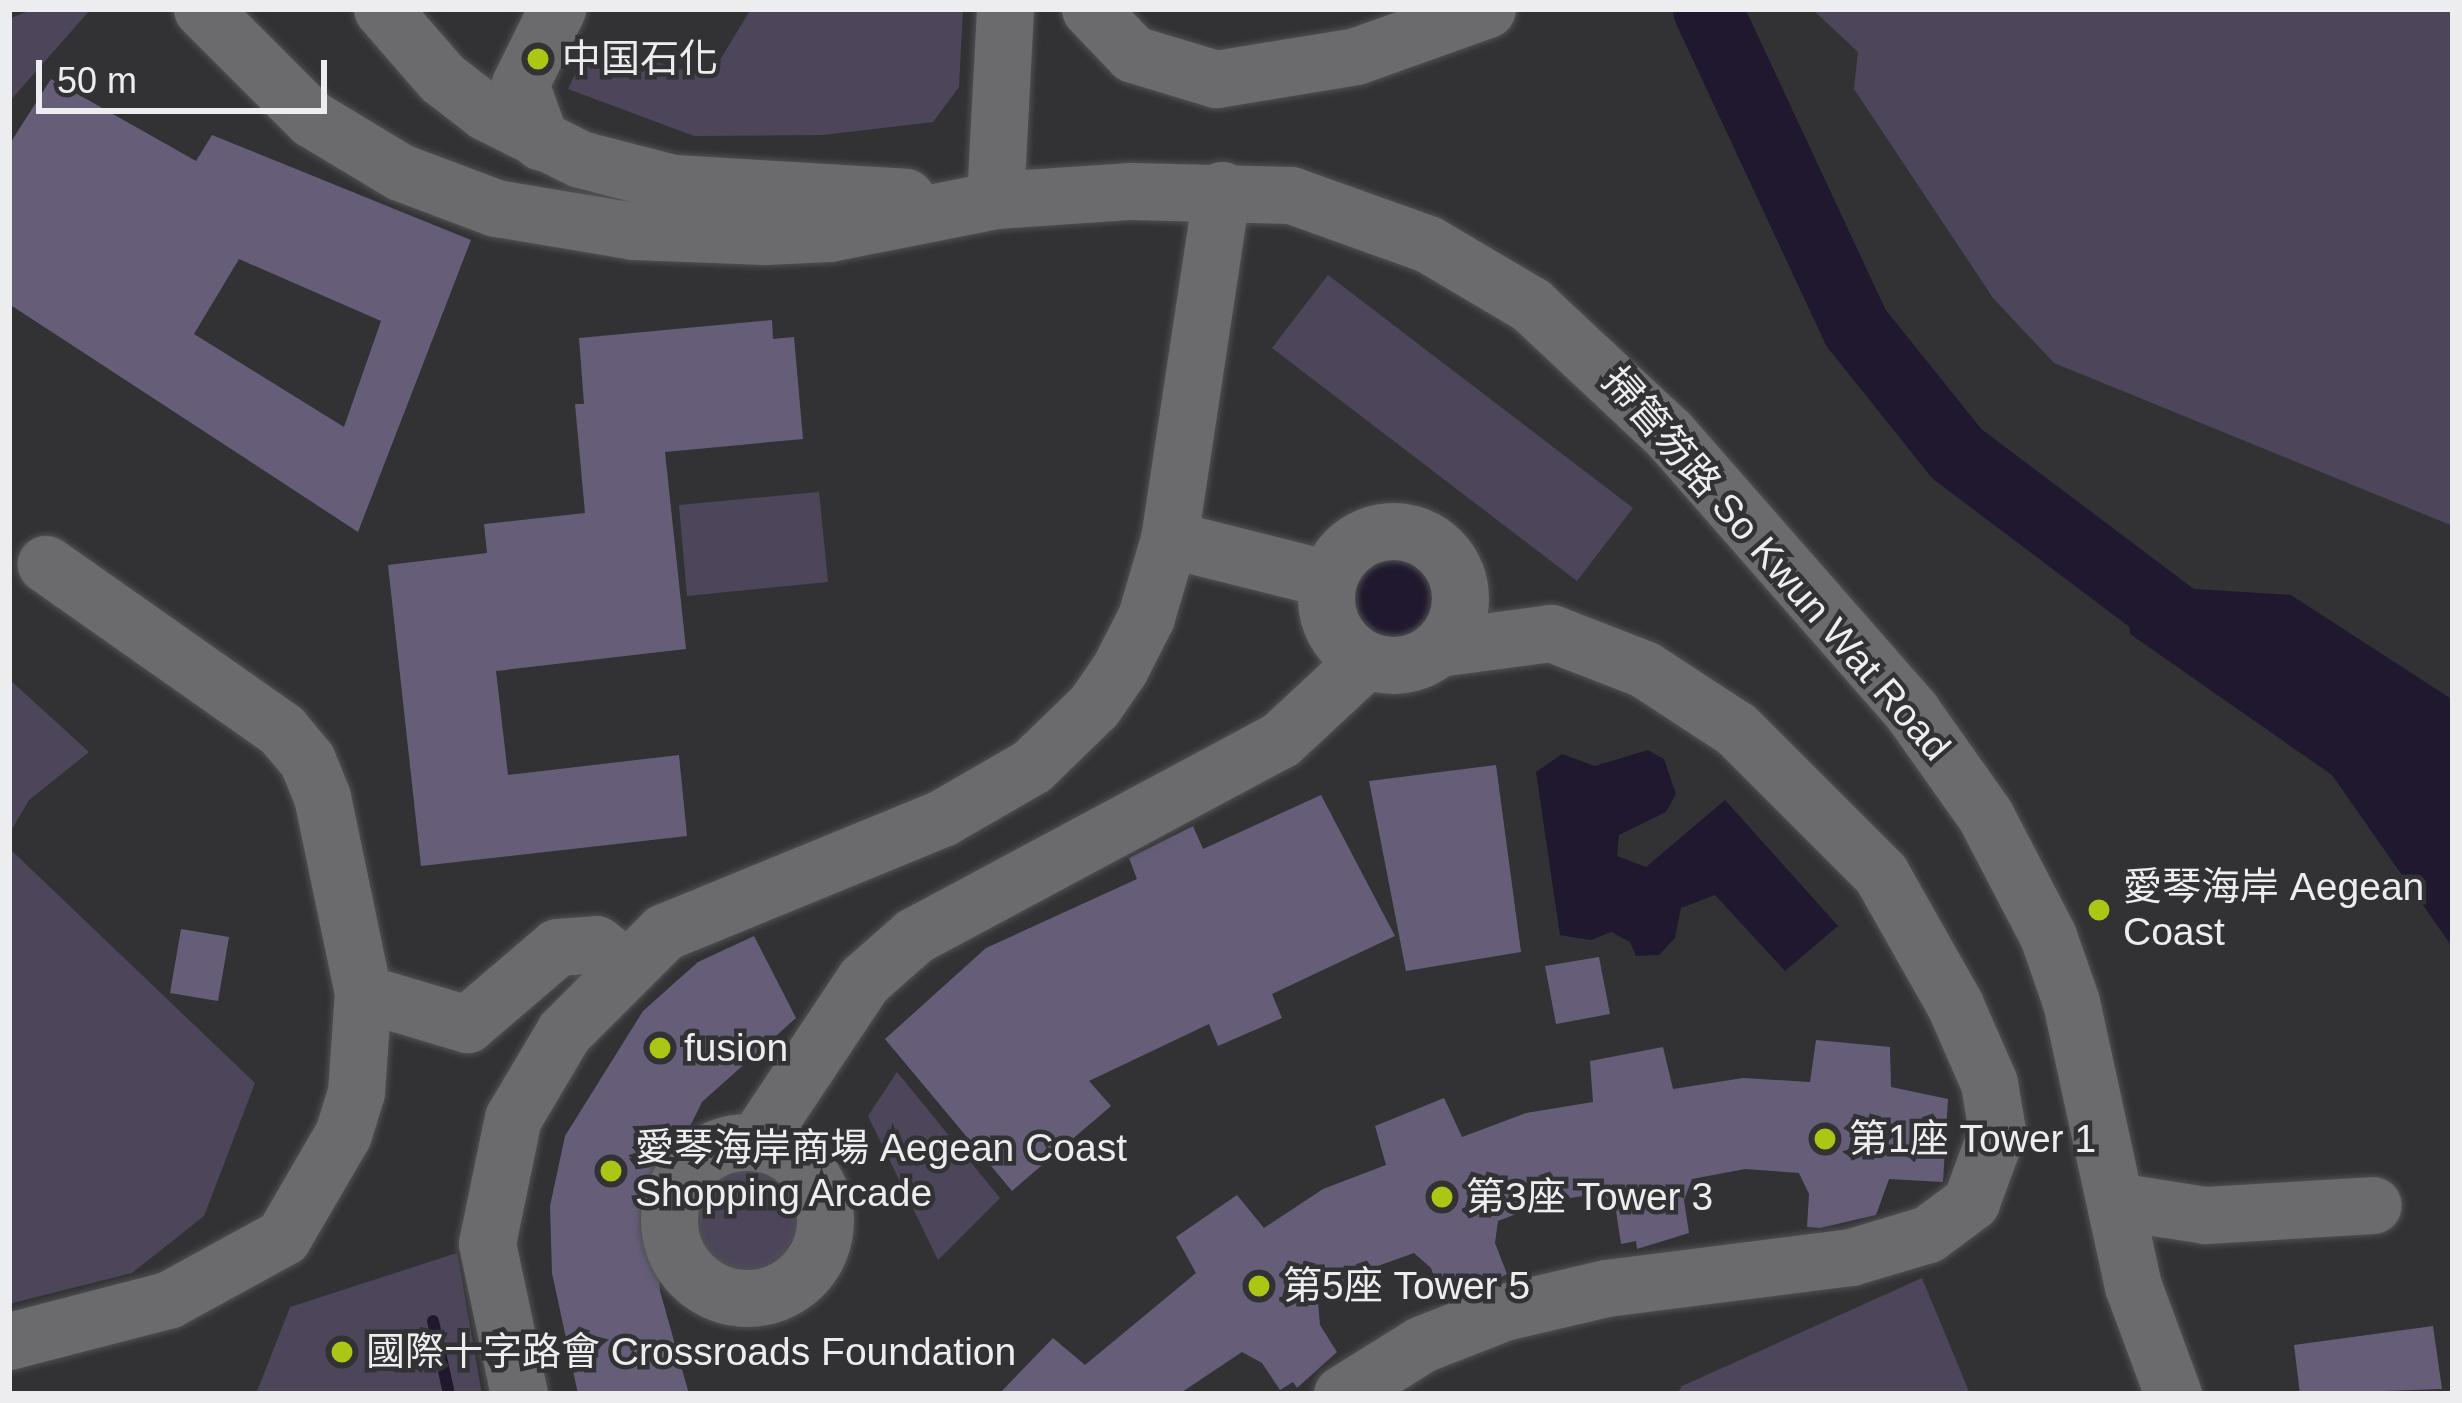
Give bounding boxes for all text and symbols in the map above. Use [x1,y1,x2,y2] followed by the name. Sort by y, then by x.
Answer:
[42,36,333,110] scale bar
[562,36,718,82] place label: 中国石化
[525,46,551,72] marker: 中国石化
[57,60,137,101] text: 50 m
[1592,358,1960,770] street label: 掃管笏路 So Kwun Wat Road
[2123,865,2424,956] place label: 愛琴海岸 Aegean Coast
[2086,897,2112,923] marker: 愛琴海岸 Aegean Coast
[684,1025,788,1071] place label: fusion
[647,1035,673,1061] marker: fusion
[1849,1116,2096,1162] place label: 第1座 Tower 1
[635,1126,1127,1217] place label: 愛琴海岸商場 Aegean Coast Shopping Arcade
[1812,1126,1838,1152] marker: 第1座 Tower 1
[598,1158,624,1184] marker: 愛琴海岸商場 Aegean Coast Shopping Arcade
[1466,1174,1713,1220] place label: 第3座 Tower 3
[1429,1184,1455,1210] marker: 第3座 Tower 3
[1283,1263,1530,1309] place label: 第5座 Tower 5
[1246,1273,1272,1299] marker: 第5座 Tower 5
[366,1329,1016,1375] place label: 國際十字路會 Crossroads Foundation
[329,1339,355,1365] marker: 國際十字路會 Crossroads Foundation

